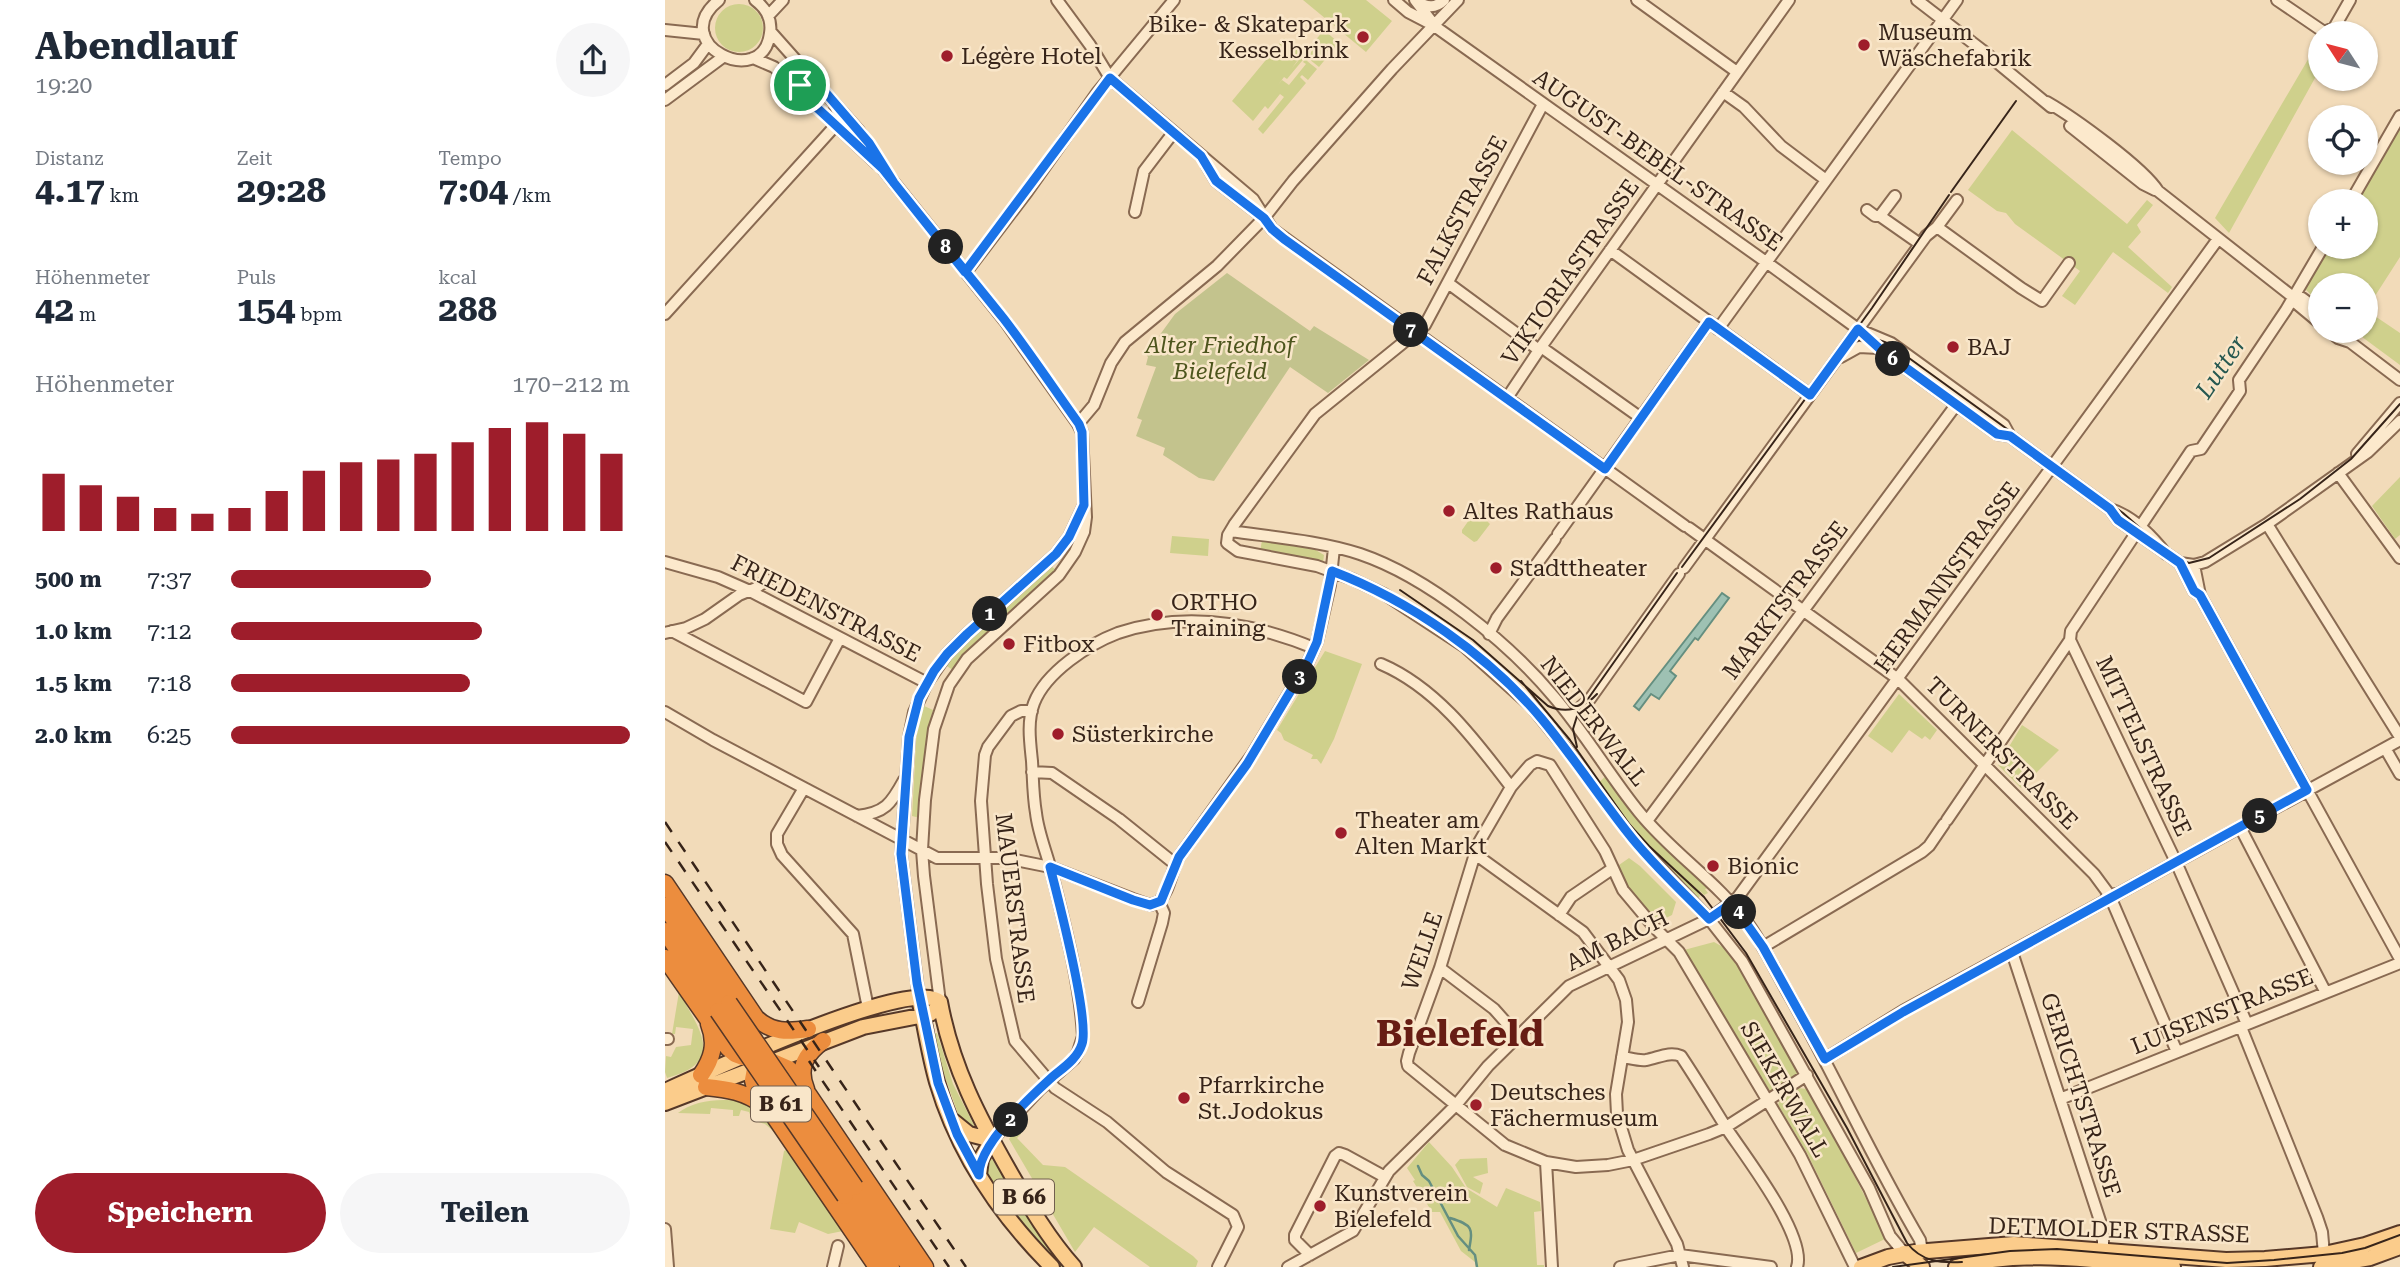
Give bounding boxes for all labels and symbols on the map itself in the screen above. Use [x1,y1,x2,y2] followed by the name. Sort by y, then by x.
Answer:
[1148,11,1349,64] place label: Bike- & Skatepark Kesselbrink
[1878,19,2032,72] place label: Museum Wäschefabrik
[2308,21,2378,91] north arrow
[1355,29,1371,45] marker: Bike- & Skatepark Kesselbrink
[1856,37,1872,53] marker: Museum Wäschefabrik
[961,43,1102,70] place label: Légère Hotel
[939,48,955,64] marker: Légère Hotel
[770,55,830,115] pin
[1528,64,1788,257] street label: AUGUST-BEBEL-STRASSE
[1412,131,1513,290] street label: FALKSTRASSE
[1496,174,1645,370] street label: VIKTORIASTRASSE
[929,230,963,264] pin: 8
[1393,312,1429,348] pin: 7
[2189,330,2252,404] water label: Lutter
[1143,332,1297,385] park label: Alter Friedhof Bielefeld
[1967,334,2012,361] place label: BAJ
[1945,339,1961,355] marker: BAJ
[1875,342,1911,376] pin: 6
[1869,476,2026,678] street label: HERMANNSTRASSE
[1463,498,1613,525] place label: Altes Rathaus
[1441,503,1457,519] marker: Altes Rathaus
[1717,516,1854,685] street label: MARKTSTRASSE
[726,549,925,668] street label: FRIEDENSTRASSE
[1510,555,1647,582] place label: Stadttheater
[1488,560,1504,576] marker: Stadttheater
[1171,589,1265,642] place label: ORTHO Training
[973,596,1007,632] pin: 1
[1149,607,1165,623] marker: ORTHO Training
[1023,631,1095,658] place label: Fitbox
[1001,636,1017,652] marker: Fitbox
[1535,651,1653,791] street label: NIEDERWALL
[2090,652,2197,841] street label: MITTELSTRASSE
[1283,660,1317,694] pin: 3
[1920,672,2083,835] street label: TURNERSTRASSE
[1072,721,1214,748] place label: Süsterkirche
[1050,726,1066,742] marker: Süsterkirche
[2243,798,2277,834] pin: 5
[1355,807,1487,860] place label: Theater am Alten Markt
[989,811,1040,1005] street label: MAUERSTRASSE
[1333,825,1349,841] marker: Theater am Alten Markt
[1727,853,1799,880] place label: Bionic
[1705,858,1721,874] marker: Bionic
[1721,894,1757,930] pin: 4
[1562,904,1673,977] street label: AM BACH
[1396,908,1448,994] street label: WELLE
[2127,963,2317,1060] street label: LUISENSTRASSE
[2035,990,2126,1201] street label: GERICHTSTRASSE
[1376,1012,1544,1055] district label: Bielefeld
[1735,1017,1834,1162] street label: SIEKERWALL
[1198,1072,1324,1125] place label: Pfarrkirche St.Jodokus
[1490,1079,1659,1132] place label: Deutsches Fächermuseum
[751,1086,811,1122] road number: B 61
[1176,1090,1192,1106] marker: Pfarrkirche St.Jodokus
[1468,1097,1484,1113] marker: Deutsches Fächermuseum
[993,1102,1029,1138] pin: 2
[994,1180,1054,1214] road number: B 66
[1334,1180,1469,1233] place label: Kunstverein Bielefeld
[1312,1198,1328,1214] marker: Kunstverein Bielefeld
[1988,1212,2250,1249] street label: DETMOLDER STRASSE

